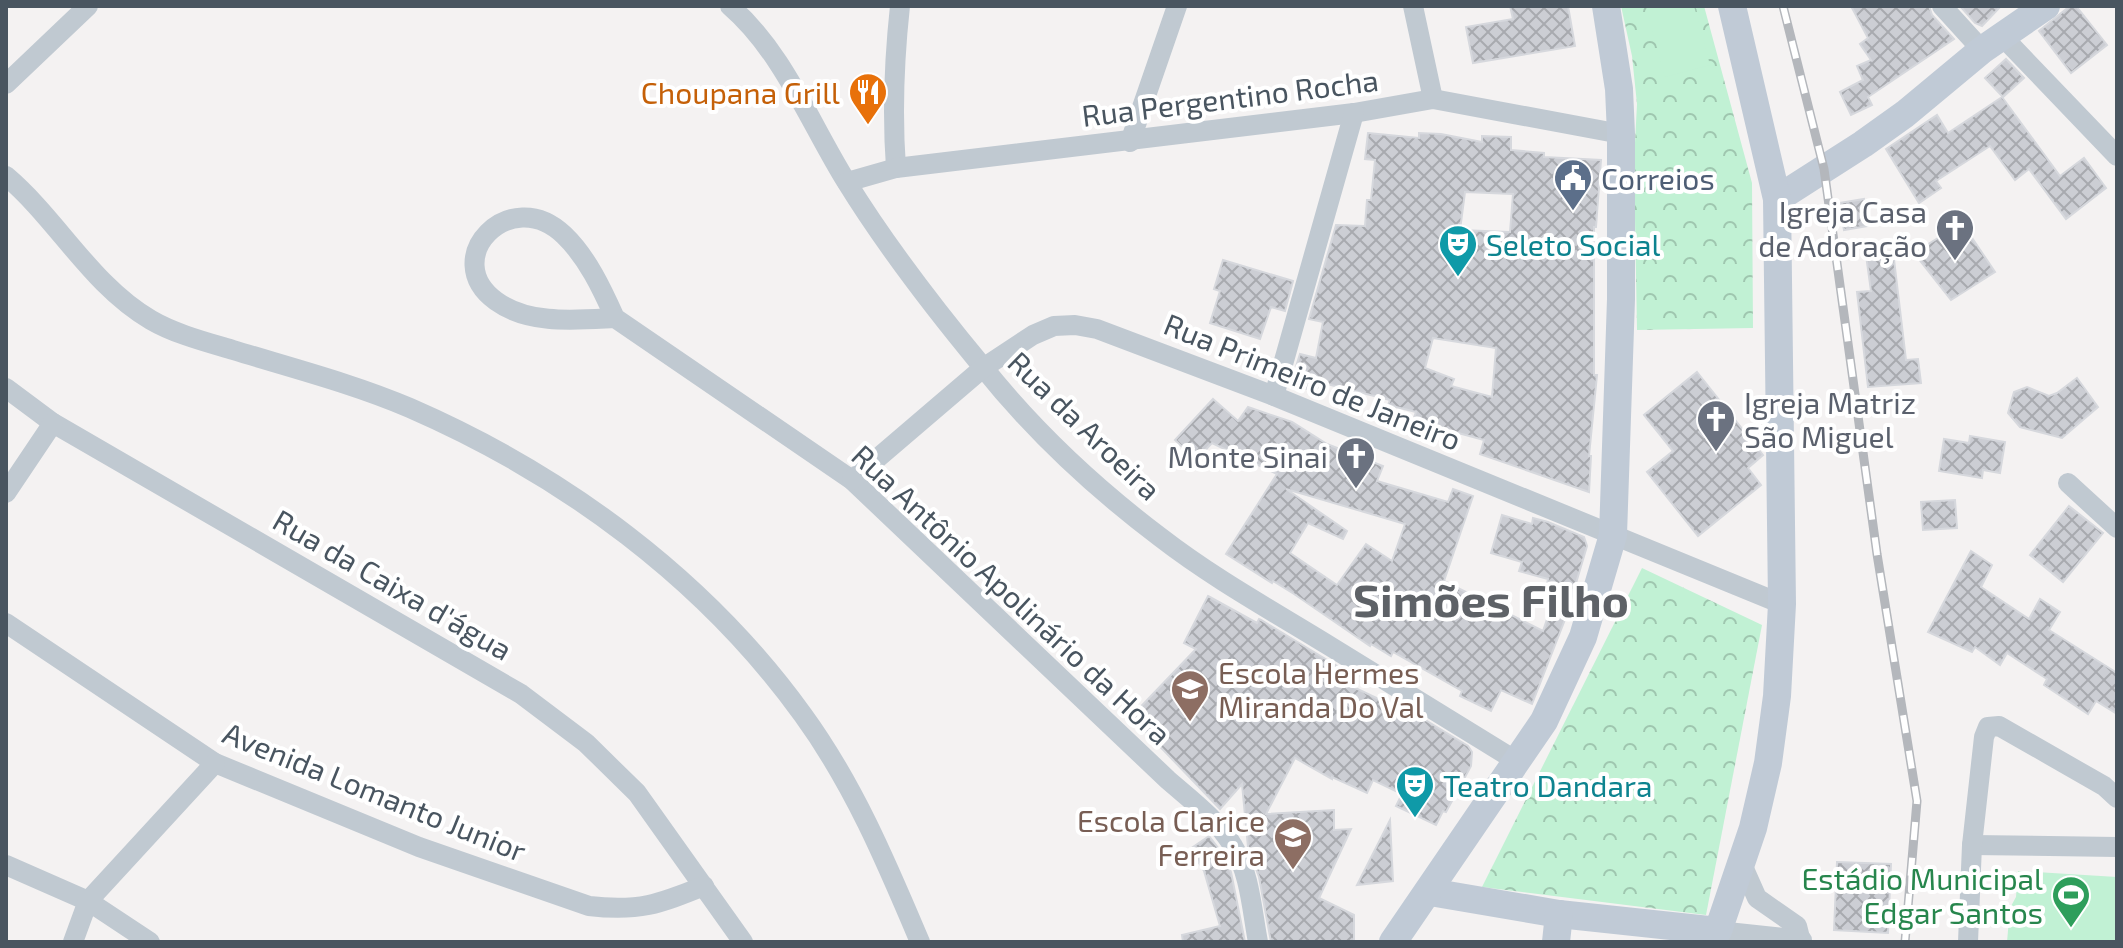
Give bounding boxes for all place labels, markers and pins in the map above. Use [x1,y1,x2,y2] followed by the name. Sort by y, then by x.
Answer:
[847,71,889,126] restaurant icon: Choupana Grill
[641,74,840,110] place label: Choupana Grill
[1552,157,1594,212] public building icon: Correios
[1601,160,1715,196] place label: Correios
[1758,193,1927,264] place label: Igreja Casa de Adoração
[1934,207,1976,262] church icon: Igreja Casa de Adoração
[1437,223,1479,278] theatre icon: Seleto Social
[1486,226,1661,262] place label: Seleto Social
[1744,384,1916,454] place label: Igreja Matriz São Miguel
[1695,398,1737,453] church icon: Igreja Matriz São Miguel
[1335,435,1377,490] church icon: Monte Sinai
[1167,438,1328,474] place label: Monte Sinai
[1218,654,1424,724] place label: Escola Hermes Miranda Do Val
[1169,668,1211,723] school or university icon: Escola Hermes Miranda Do Val
[1394,764,1436,819] theatre icon: Teatro Dandara
[1443,767,1652,803] place label: Teatro Dandara
[1077,802,1265,872] place label: Escola Clarice Ferreira
[1272,816,1314,871] school or university icon: Escola Clarice Ferreira
[1802,860,2043,930] place label: Estádio Municipal Edgar Santos
[2050,874,2092,929] sports icon: Estádio Municipal Edgar Santos

